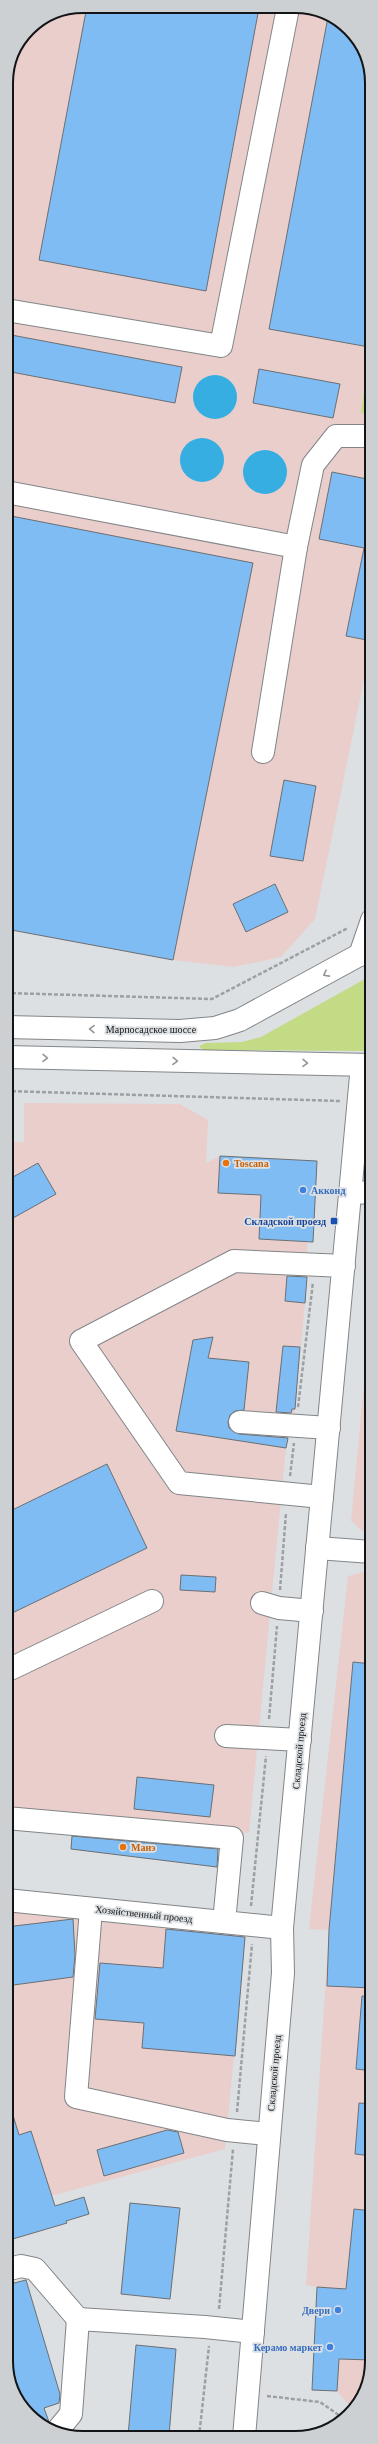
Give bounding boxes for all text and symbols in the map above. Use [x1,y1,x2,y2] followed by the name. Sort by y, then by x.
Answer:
[322,969,330,976] one-way arrow
[106,1024,197,1035] street label: Марпосадское шоссе
[89,1025,95,1033] one-way arrow
[42,1054,48,1062] one-way arrow
[172,1056,178,1065] one-way arrow
[302,1059,308,1067] one-way arrow
[221,1158,231,1168] marker: Toscana
[234,1158,269,1169] place label: Toscana
[298,1185,308,1195] marker: Акконд
[311,1185,345,1196] place label: Акконд
[244,1216,326,1227] place label: Складской проезд
[329,1216,339,1226] marker: Складской проезд
[290,1712,308,1790] street label: Складской проезд
[118,1842,128,1852] marker: Манэ
[131,1842,156,1853] place label: Манэ
[95,1903,193,1925] street label: Хозяйственный проезд
[265,2034,283,2112] street label: Складской проезд
[302,2305,330,2316] place label: Двери
[333,2305,343,2315] marker: Двери
[254,2342,322,2353] place label: Керамо маркет
[325,2342,335,2352] marker: Керамо маркет

